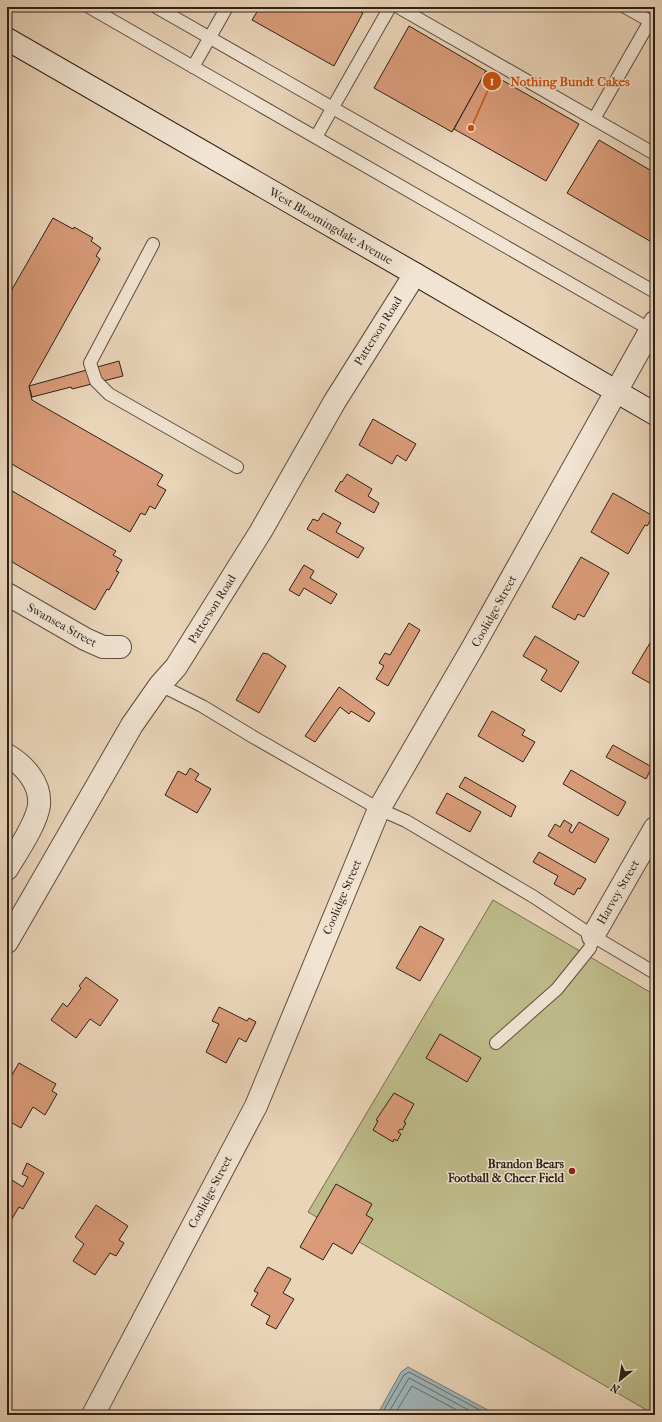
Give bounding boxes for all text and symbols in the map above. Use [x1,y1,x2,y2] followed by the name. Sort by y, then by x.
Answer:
[482,69,638,94] callout: Nothing Bundt Cakes
[490,74,494,88] text: 1
[510,74,630,90] text: Nothing Bundt Cakes
[266,184,395,267] street label: West Bloomingdale Avenue
[351,293,405,368] street label: Patterson Road
[185,571,239,646] street label: Patterson Road
[468,572,520,649] street label: Coolidge Street
[25,600,100,650] street label: Swansea Street
[320,857,364,937] street label: Coolidge Street
[594,857,642,927] street label: Harvey Street
[185,1153,235,1231] street label: Coolidge Street
[447,1157,565,1185] place label: Brandon Bears Football & Cheer Field
[567,1166,577,1176] marker: Brandon Bears Football & Cheer Field
[600,1360,640,1400] north arrow
[608,1380,622,1396] text: N

